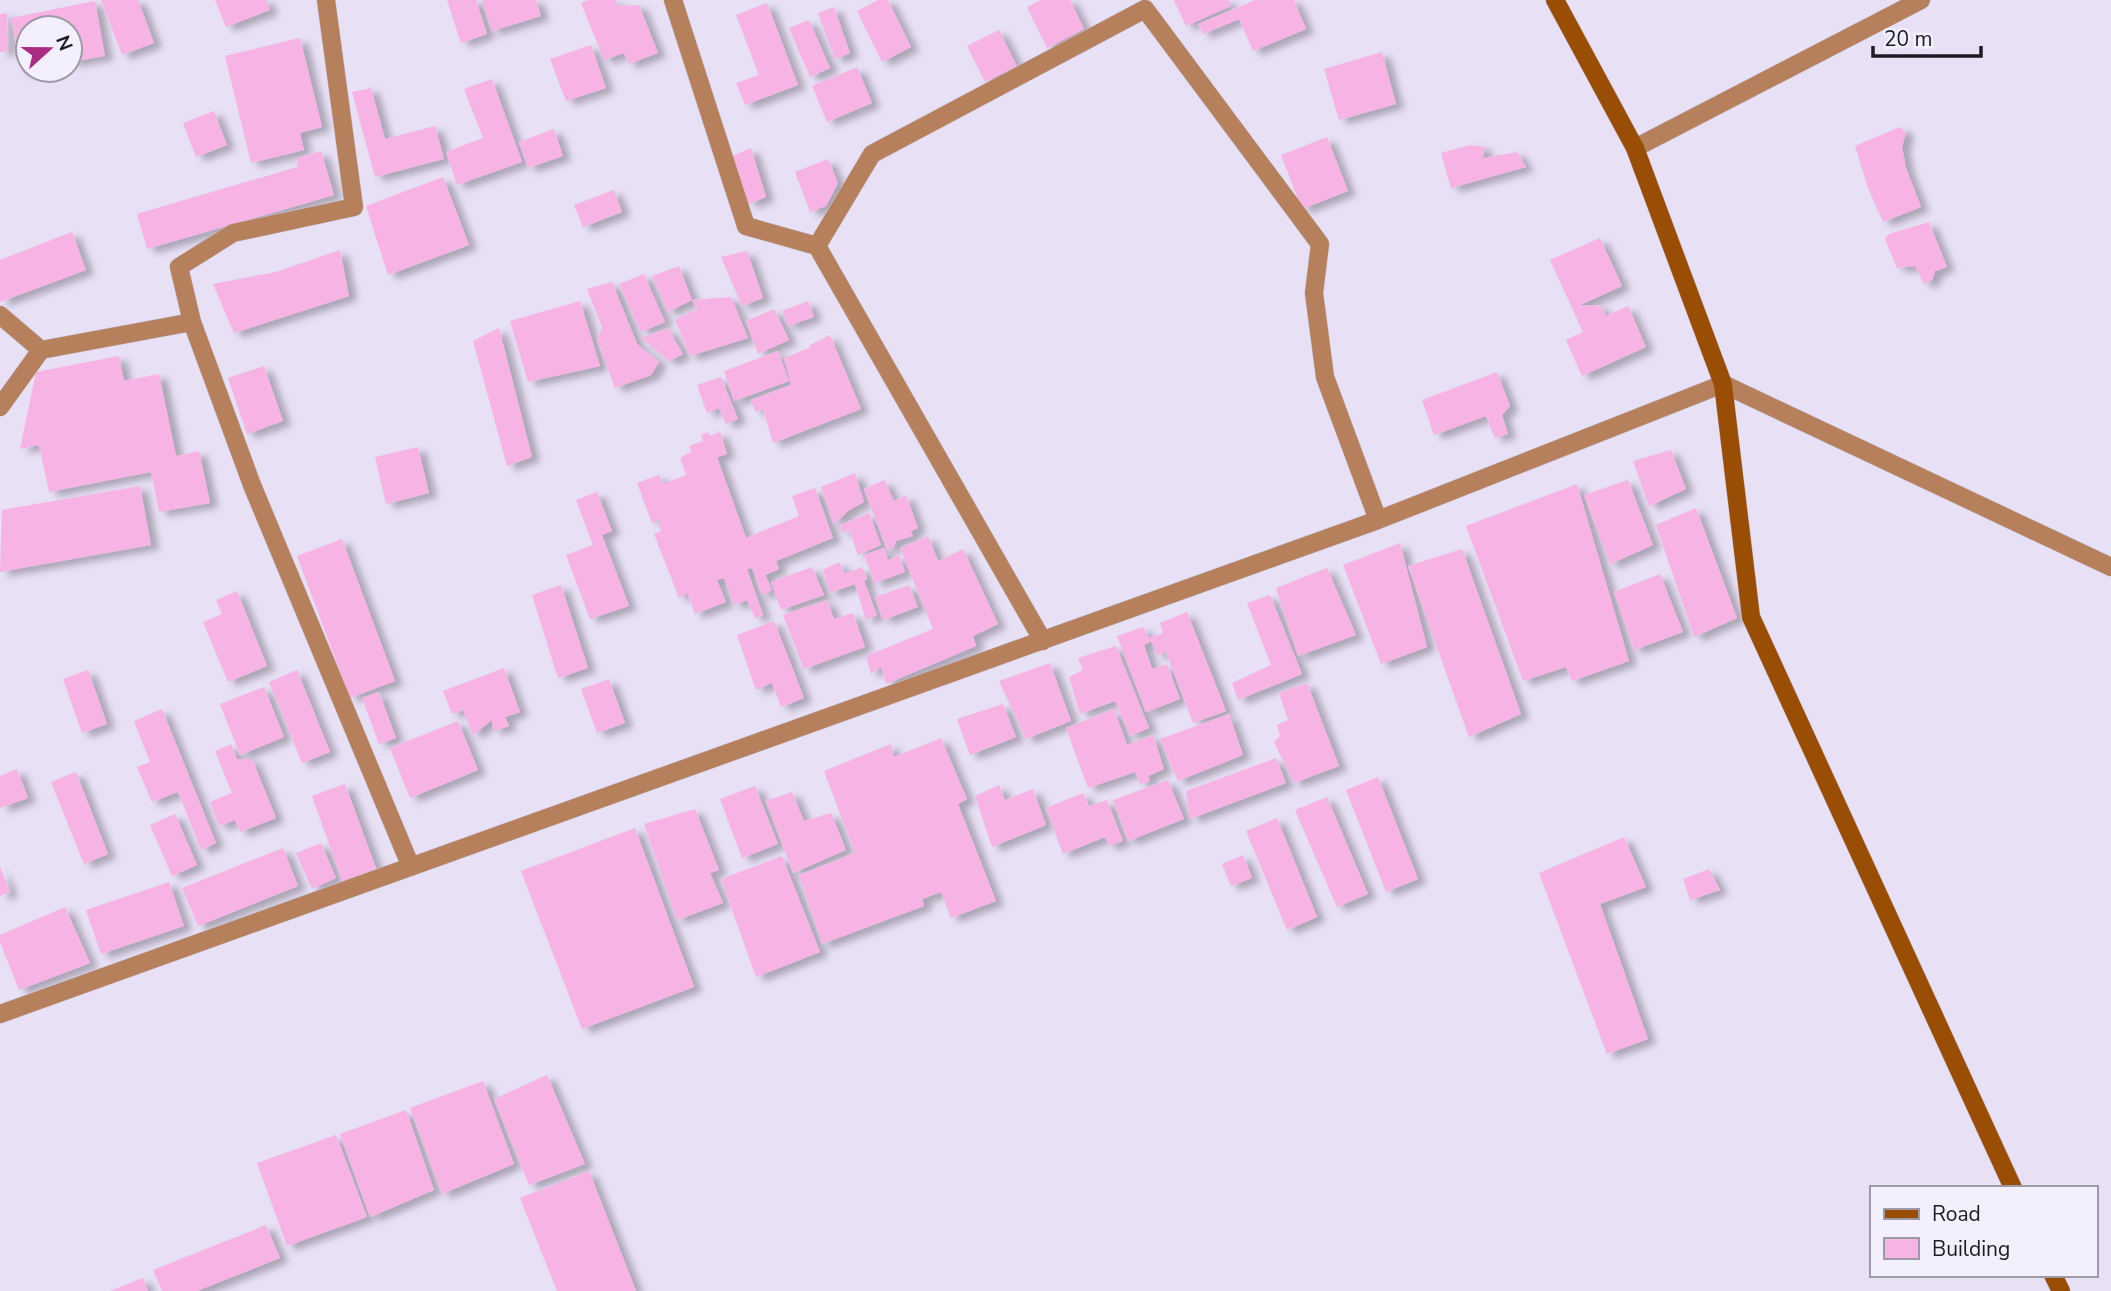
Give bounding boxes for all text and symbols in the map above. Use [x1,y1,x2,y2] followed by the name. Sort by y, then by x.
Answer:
[14,14,84,84] north arrow
[1873,14,1982,58] scale bar
[1884,25,1933,53] text: 20 m
[49,32,79,55] text: N
[1870,1186,2097,1277] legend
[1932,1200,1981,1228] text: Road
[1932,1235,2010,1263] text: Building

